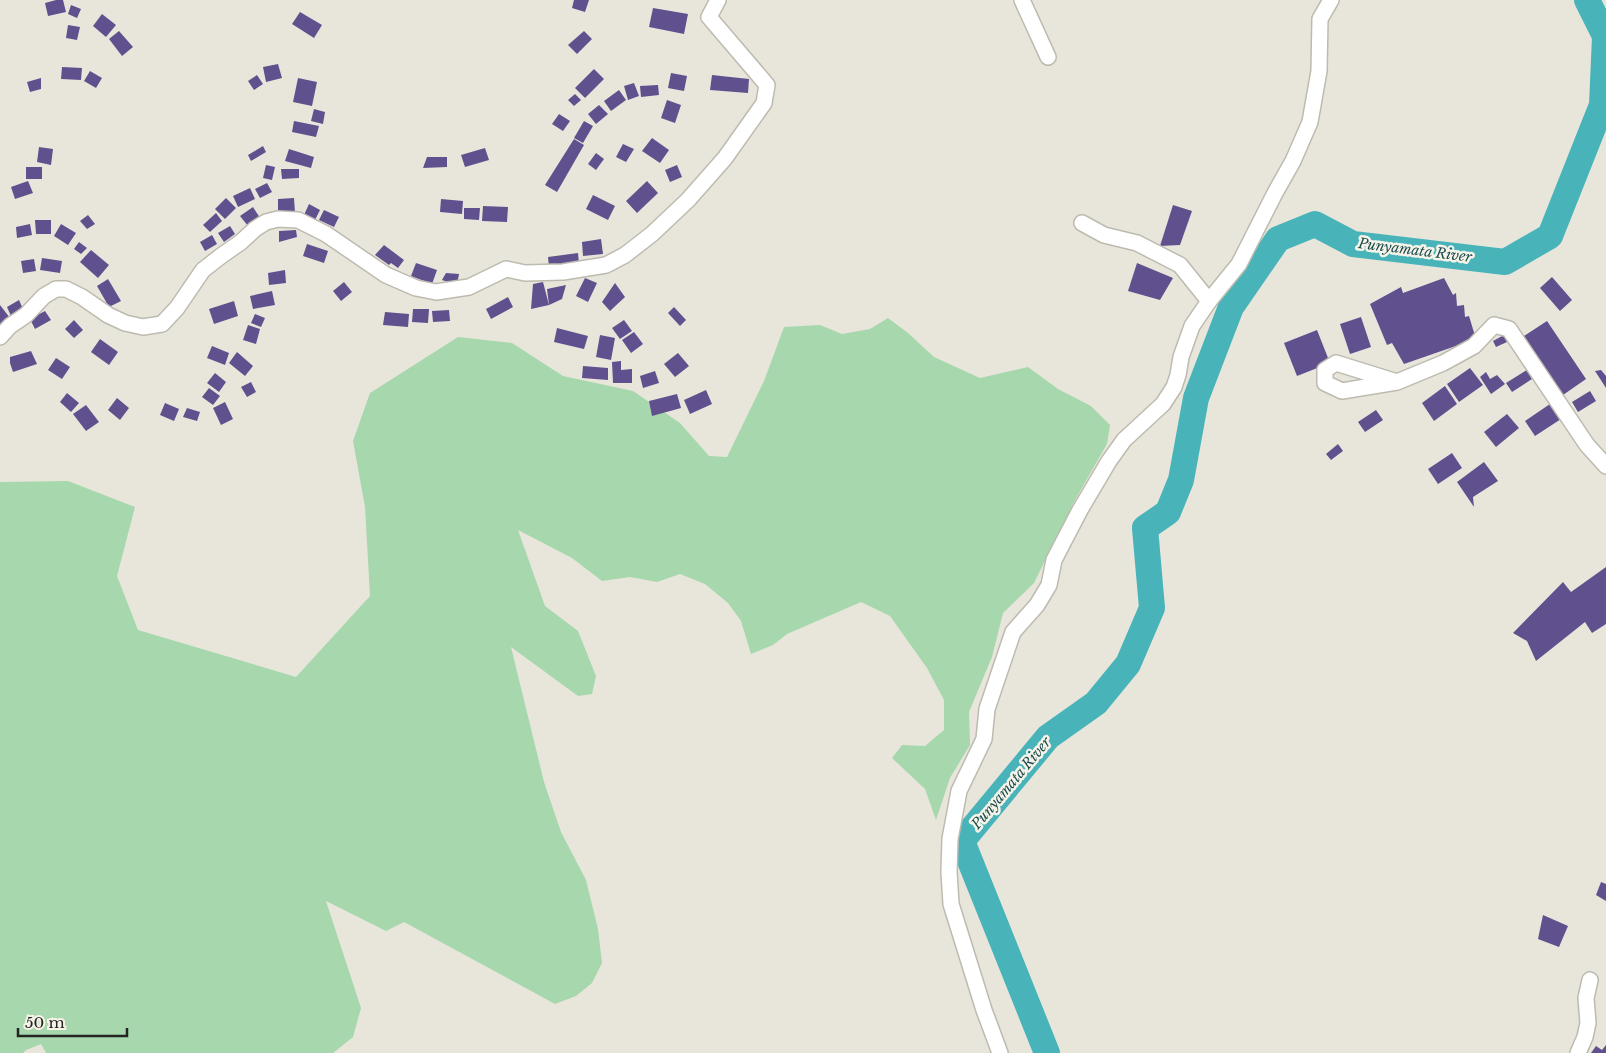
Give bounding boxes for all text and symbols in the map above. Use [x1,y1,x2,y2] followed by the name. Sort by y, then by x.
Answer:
[1356,234,1473,266] water label: Punyamata River
[967,733,1055,833] water label: Punyamata River
[18,1006,126,1038] scale bar
[25,1013,65,1032] text: 50 m

